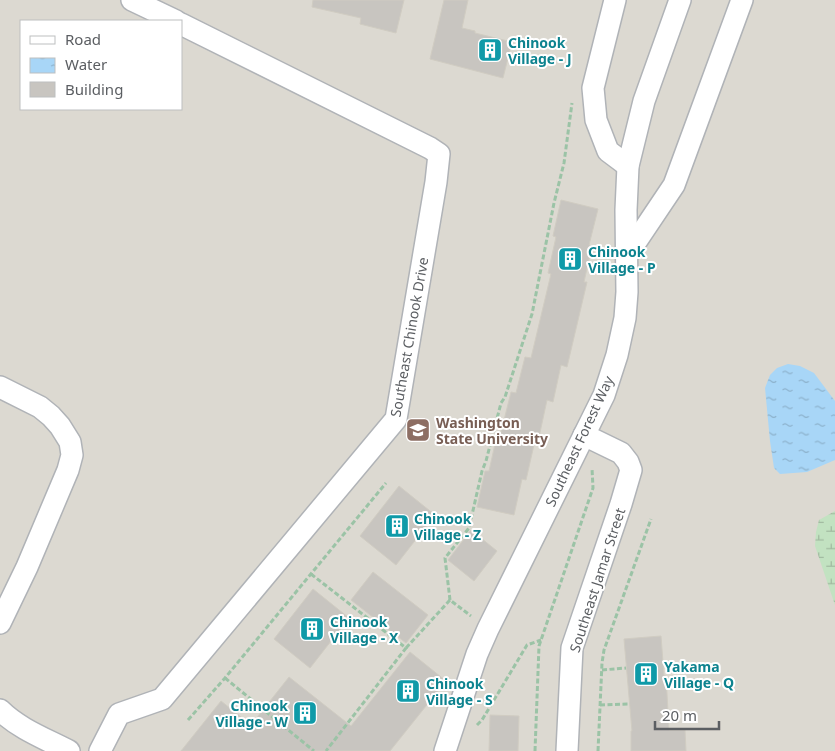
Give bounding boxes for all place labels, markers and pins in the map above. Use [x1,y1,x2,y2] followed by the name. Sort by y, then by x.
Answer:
[508,33,572,68] place label: Chinook Village - J
[477,37,503,63] building icon: Chinook Village - J
[588,242,656,277] place label: Chinook Village - P
[557,246,583,272] building icon: Chinook Village - P
[436,413,548,448] place label: Washington State University
[405,417,431,443] school or university icon: Washington State University
[414,509,481,544] place label: Chinook Village - Z
[384,513,410,539] building icon: Chinook Village - Z
[330,612,399,647] place label: Chinook Village - X
[299,616,325,642] building icon: Chinook Village - X
[664,657,734,692] place label: Yakama Village - Q
[633,661,659,687] building icon: Yakama Village - Q
[426,674,493,709] place label: Chinook Village - S
[395,678,421,704] building icon: Chinook Village - S
[215,696,288,731] place label: Chinook Village - W
[292,700,318,726] building icon: Chinook Village - W

